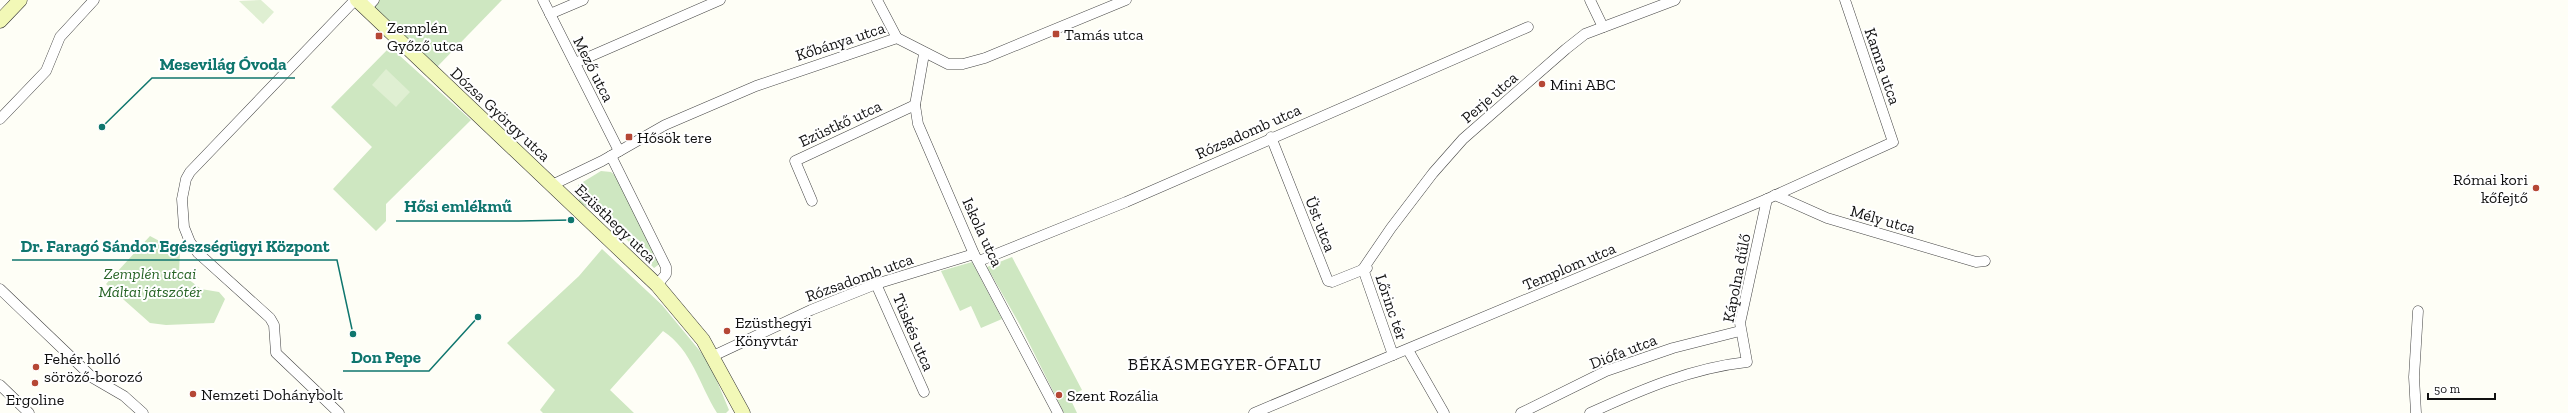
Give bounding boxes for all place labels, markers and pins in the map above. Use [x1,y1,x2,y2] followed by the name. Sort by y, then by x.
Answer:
[387,18,464,55] place label: Zemplén Győző utca
[1064,25,1144,44] place label: Tamás utca
[1051,29,1061,39] marker: Tamás utca
[374,31,384,41] marker: Zemplén Győző utca
[152,49,295,78] callout: Mesevilág Óvoda
[1550,75,1616,94] place label: Mini ABC
[1537,79,1547,89] marker: Mini ABC
[637,128,712,147] place label: Hősök tere
[624,132,634,142] marker: Hősök tere
[2453,170,2529,207] place label: Római kori kőfejtő
[2531,183,2541,193] marker: Római kori kőfejtő
[396,192,519,221] callout: Hősi emlékmű
[12,231,337,260] callout: Dr. Faragó Sándor Egészségügyi Központ
[735,313,812,350] place label: Ezüsthegyi Könyvtár
[722,326,732,336] marker: Ezüsthegyi Könyvtár
[343,342,429,371] callout: Don Pepe
[44,349,143,386] place label: Fehér holló söröző-borozó
[31,362,41,372] marker: Fehér holló söröző-borozó
[30,378,40,388] marker: Ergoline
[201,385,343,404] place label: Nemzeti Dohánybolt
[1067,386,1159,405] place label: Szent Rozália
[188,389,198,399] marker: Nemzeti Dohánybolt
[6,390,64,409] place label: Ergoline
[1054,390,1064,400] marker: Szent Rozália

